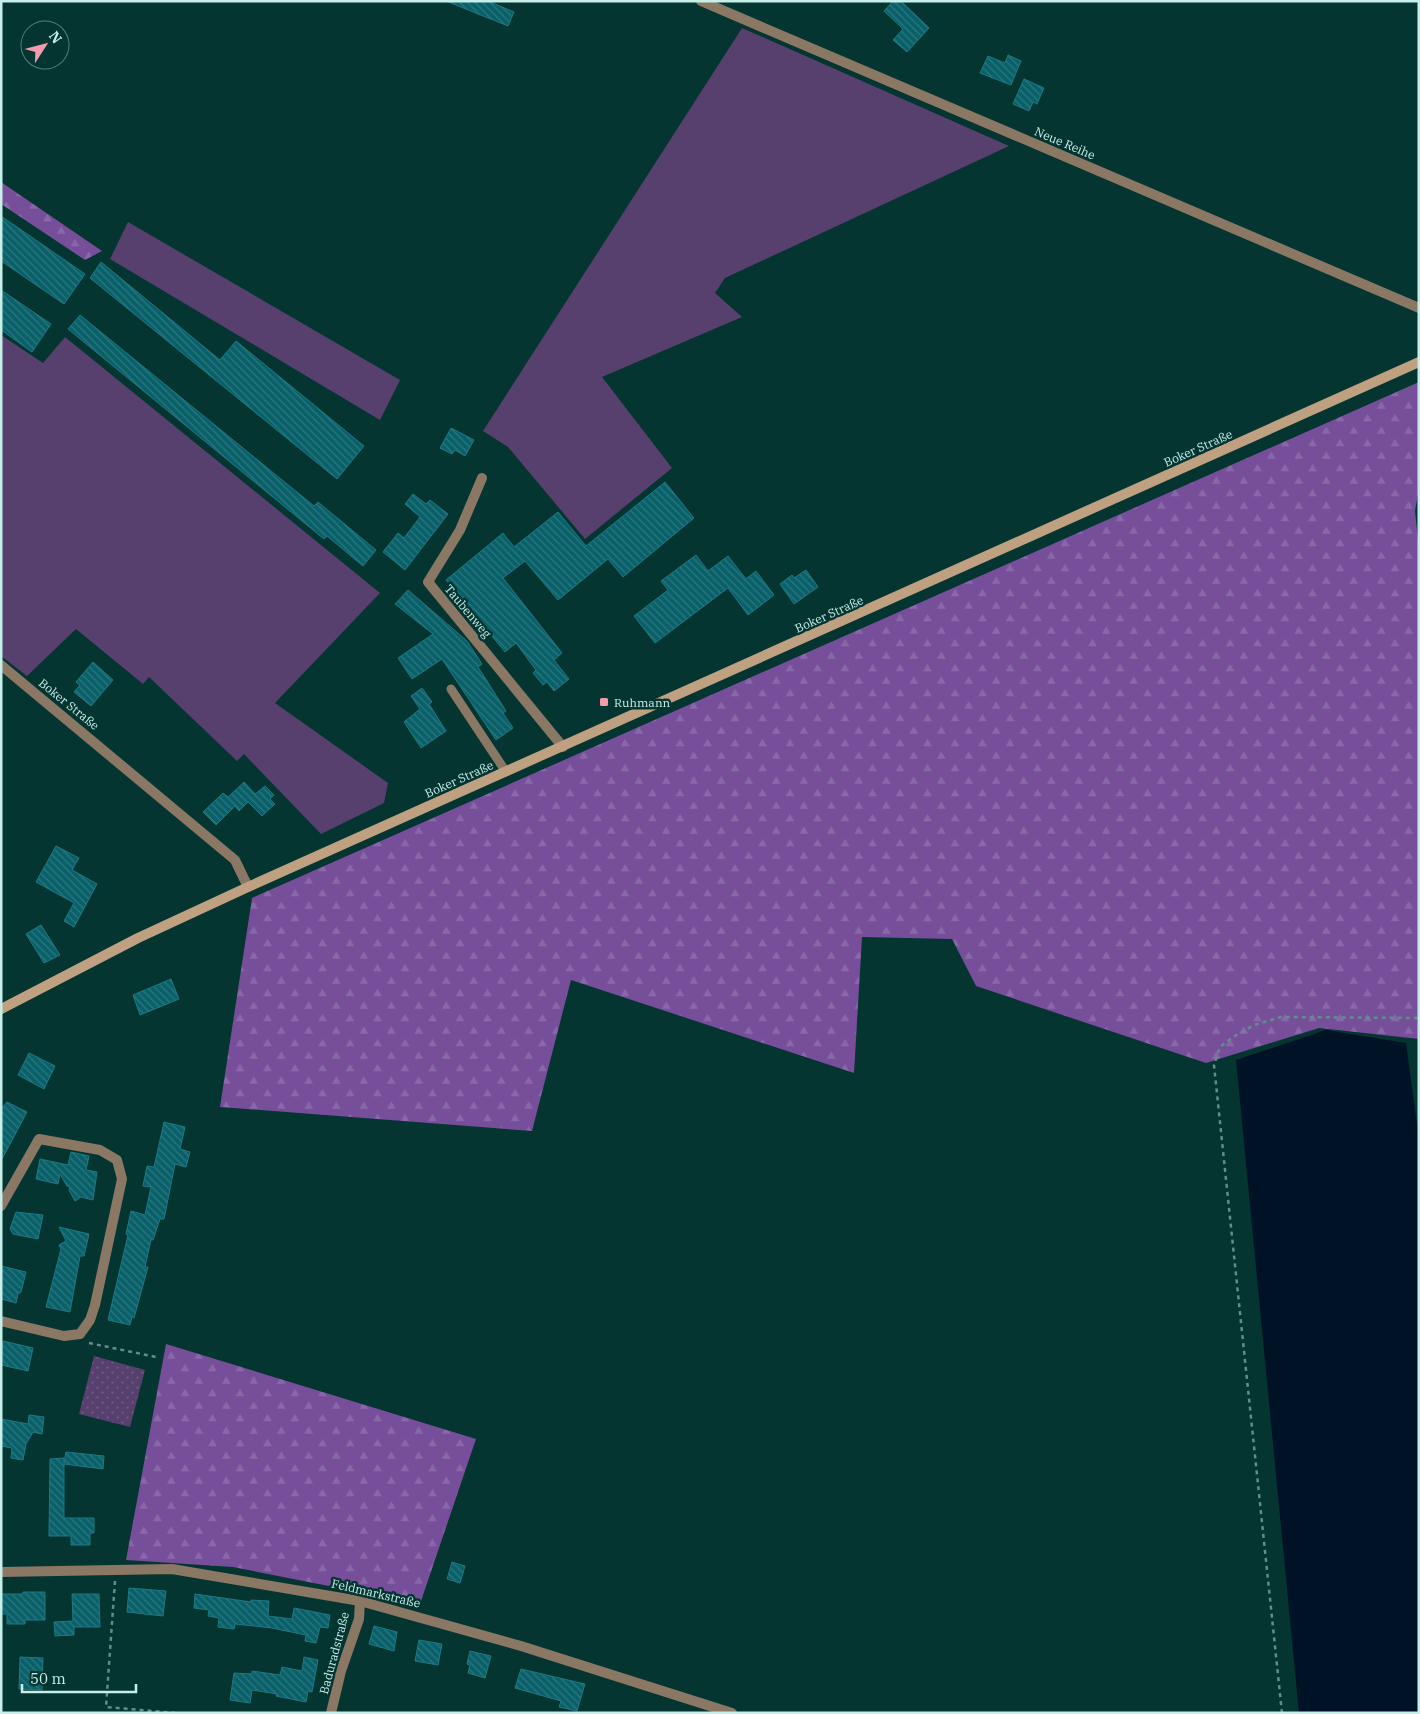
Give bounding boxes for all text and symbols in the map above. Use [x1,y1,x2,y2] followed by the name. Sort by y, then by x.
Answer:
[20,20,70,70] north arrow
[45,28,66,47] text: N
[1032,124,1098,162] street label: Neue Reihe
[1161,426,1235,470] street label: Boker Straße
[441,581,495,641] street label: Taubenweg
[792,592,866,636] street label: Boker Straße
[36,675,102,733] street label: Boker Straße
[614,695,671,710] place label: Ruhmann
[598,696,610,708] marker: Ruhmann
[422,757,496,801] street label: Boker Straße
[330,1575,422,1611] street label: Feldmarkstraße
[316,1610,352,1696] street label: Baduradstraße
[22,1662,136,1694] scale bar
[30,1669,66,1688] text: 50 m

